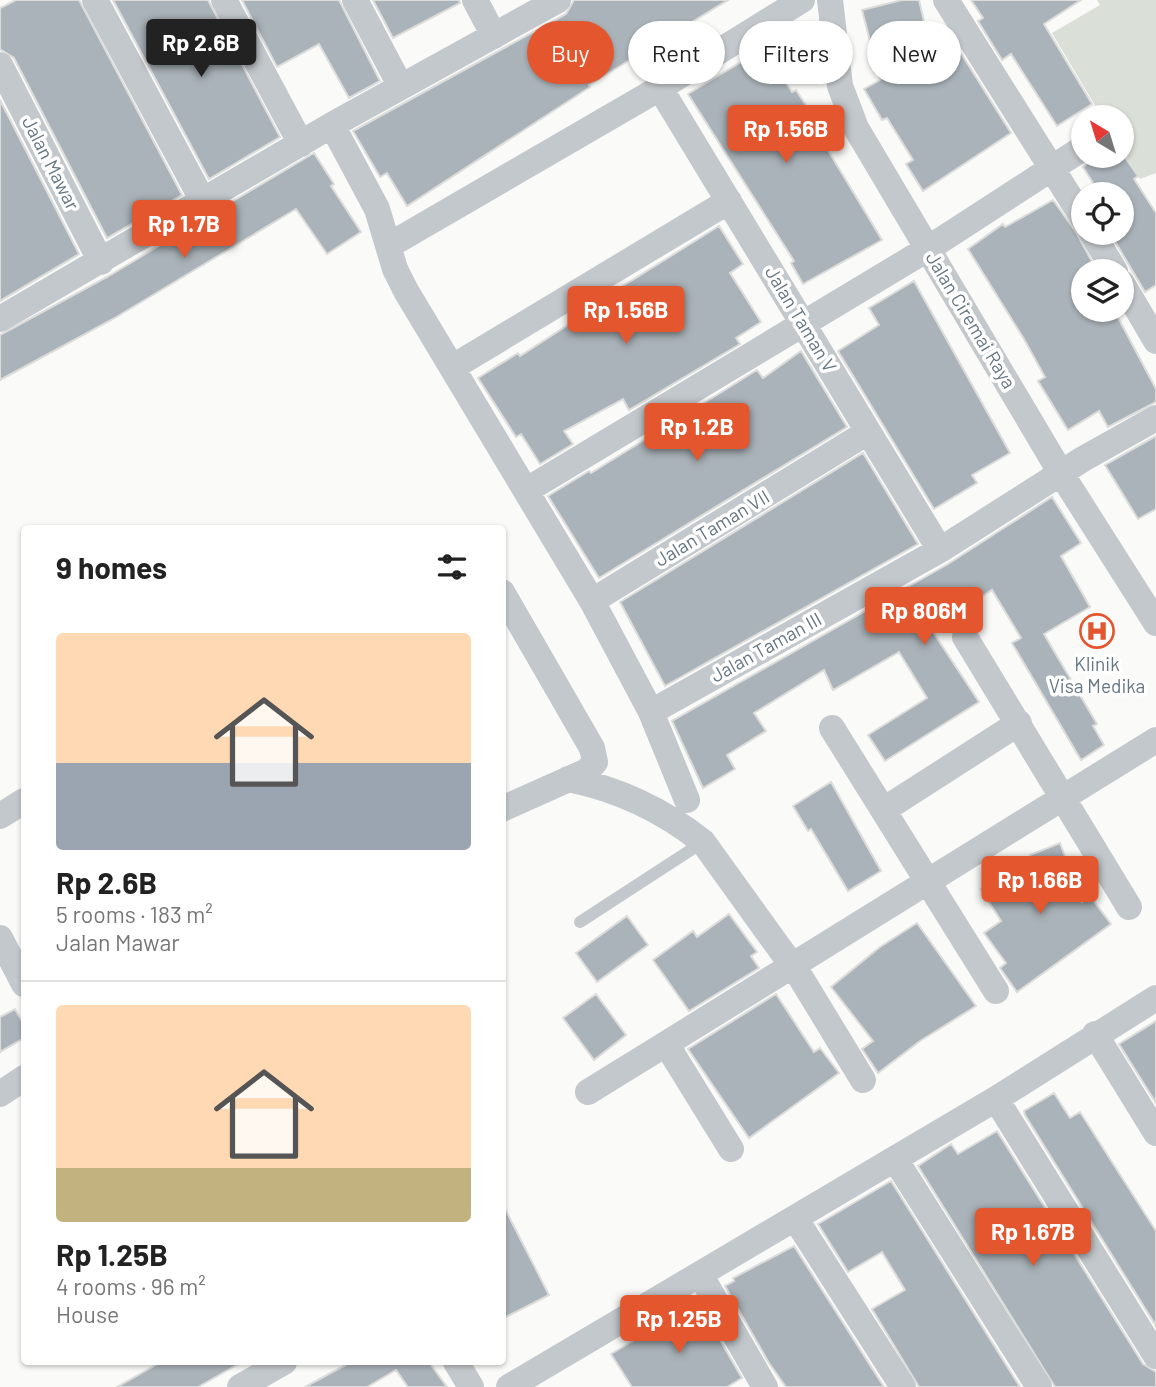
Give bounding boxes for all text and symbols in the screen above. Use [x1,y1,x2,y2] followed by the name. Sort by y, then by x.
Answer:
[136,20,266,79] pin: Rp 2.6B
[527,21,614,84] chip: Buy
[628,21,725,84] chip: Rent
[739,21,853,84] chip: Filters
[867,21,961,84] chip: New
[162,28,240,56] text: Rp 2.6B
[1071,105,1134,168] north arrow
[1071,105,1134,322] map controls
[714,106,858,165] pin: Rp 1.56B
[18,112,85,214] street label: Jalan Mawar
[743,114,829,142] text: Rp 1.56B
[1071,182,1134,245] button: locate
[119,201,249,260] pin: Rp 1.7B
[148,209,220,237] text: Rp 1.7B
[921,247,1021,392] street label: Jalan Ciremai Raya
[1071,259,1134,322] button: layers
[761,262,842,376] street label: Jalan Taman V
[554,286,698,346] pin: Rp 1.56B
[583,295,669,323] text: Rp 1.56B
[632,404,762,463] pin: Rp 1.2B
[660,412,734,440] text: Rp 1.2B
[650,484,773,571] street label: Jalan Taman VII
[433,548,471,586] icon: filters
[56,549,167,585] text: 9 homes
[859,588,989,647] pin: Rp 806M
[881,596,967,624] text: Rp 806M
[706,607,825,687] street label: Jalan Taman III
[1078,612,1116,650] hospital icon: Klinik Visa Medika
[1049,652,1145,697] place label: Klinik Visa Medika
[201,679,327,805] icon: home
[968,856,1112,916] pin: Rp 1.66B
[56,864,157,900] text: Rp 2.6B
[997,865,1083,893] text: Rp 1.66B
[56,900,213,928] text: 5 rooms · 183 m²
[56,928,180,956] text: Jalan Mawar
[201,1051,327,1177] icon: home
[961,1208,1105,1268] pin: Rp 1.67B
[991,1217,1075,1245] text: Rp 1.67B
[56,1236,168,1272] text: Rp 1.25B
[56,1272,206,1300] text: 4 rooms · 96 m²
[607,1296,751,1355] pin: Rp 1.25B
[56,1300,119,1328] text: House
[636,1304,722,1332] text: Rp 1.25B

